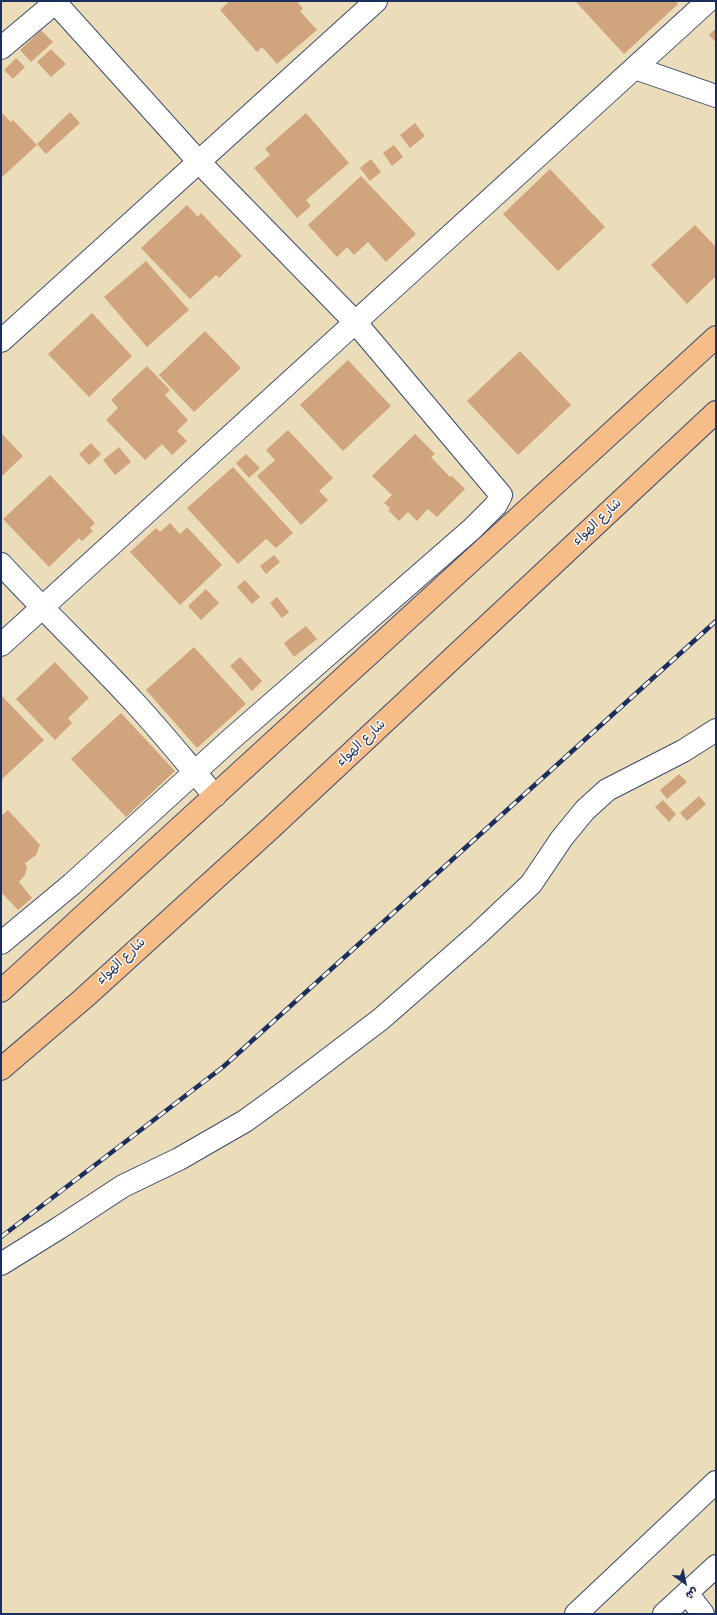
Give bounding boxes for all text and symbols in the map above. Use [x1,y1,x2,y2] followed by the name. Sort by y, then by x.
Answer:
[570,496,626,550] street label: شارع الهواء
[334,717,390,771] street label: شارع الهواء
[94,935,150,989] street label: شارع الهواء
[665,1563,705,1603] north arrow
[682,1583,701,1603] text: ش

